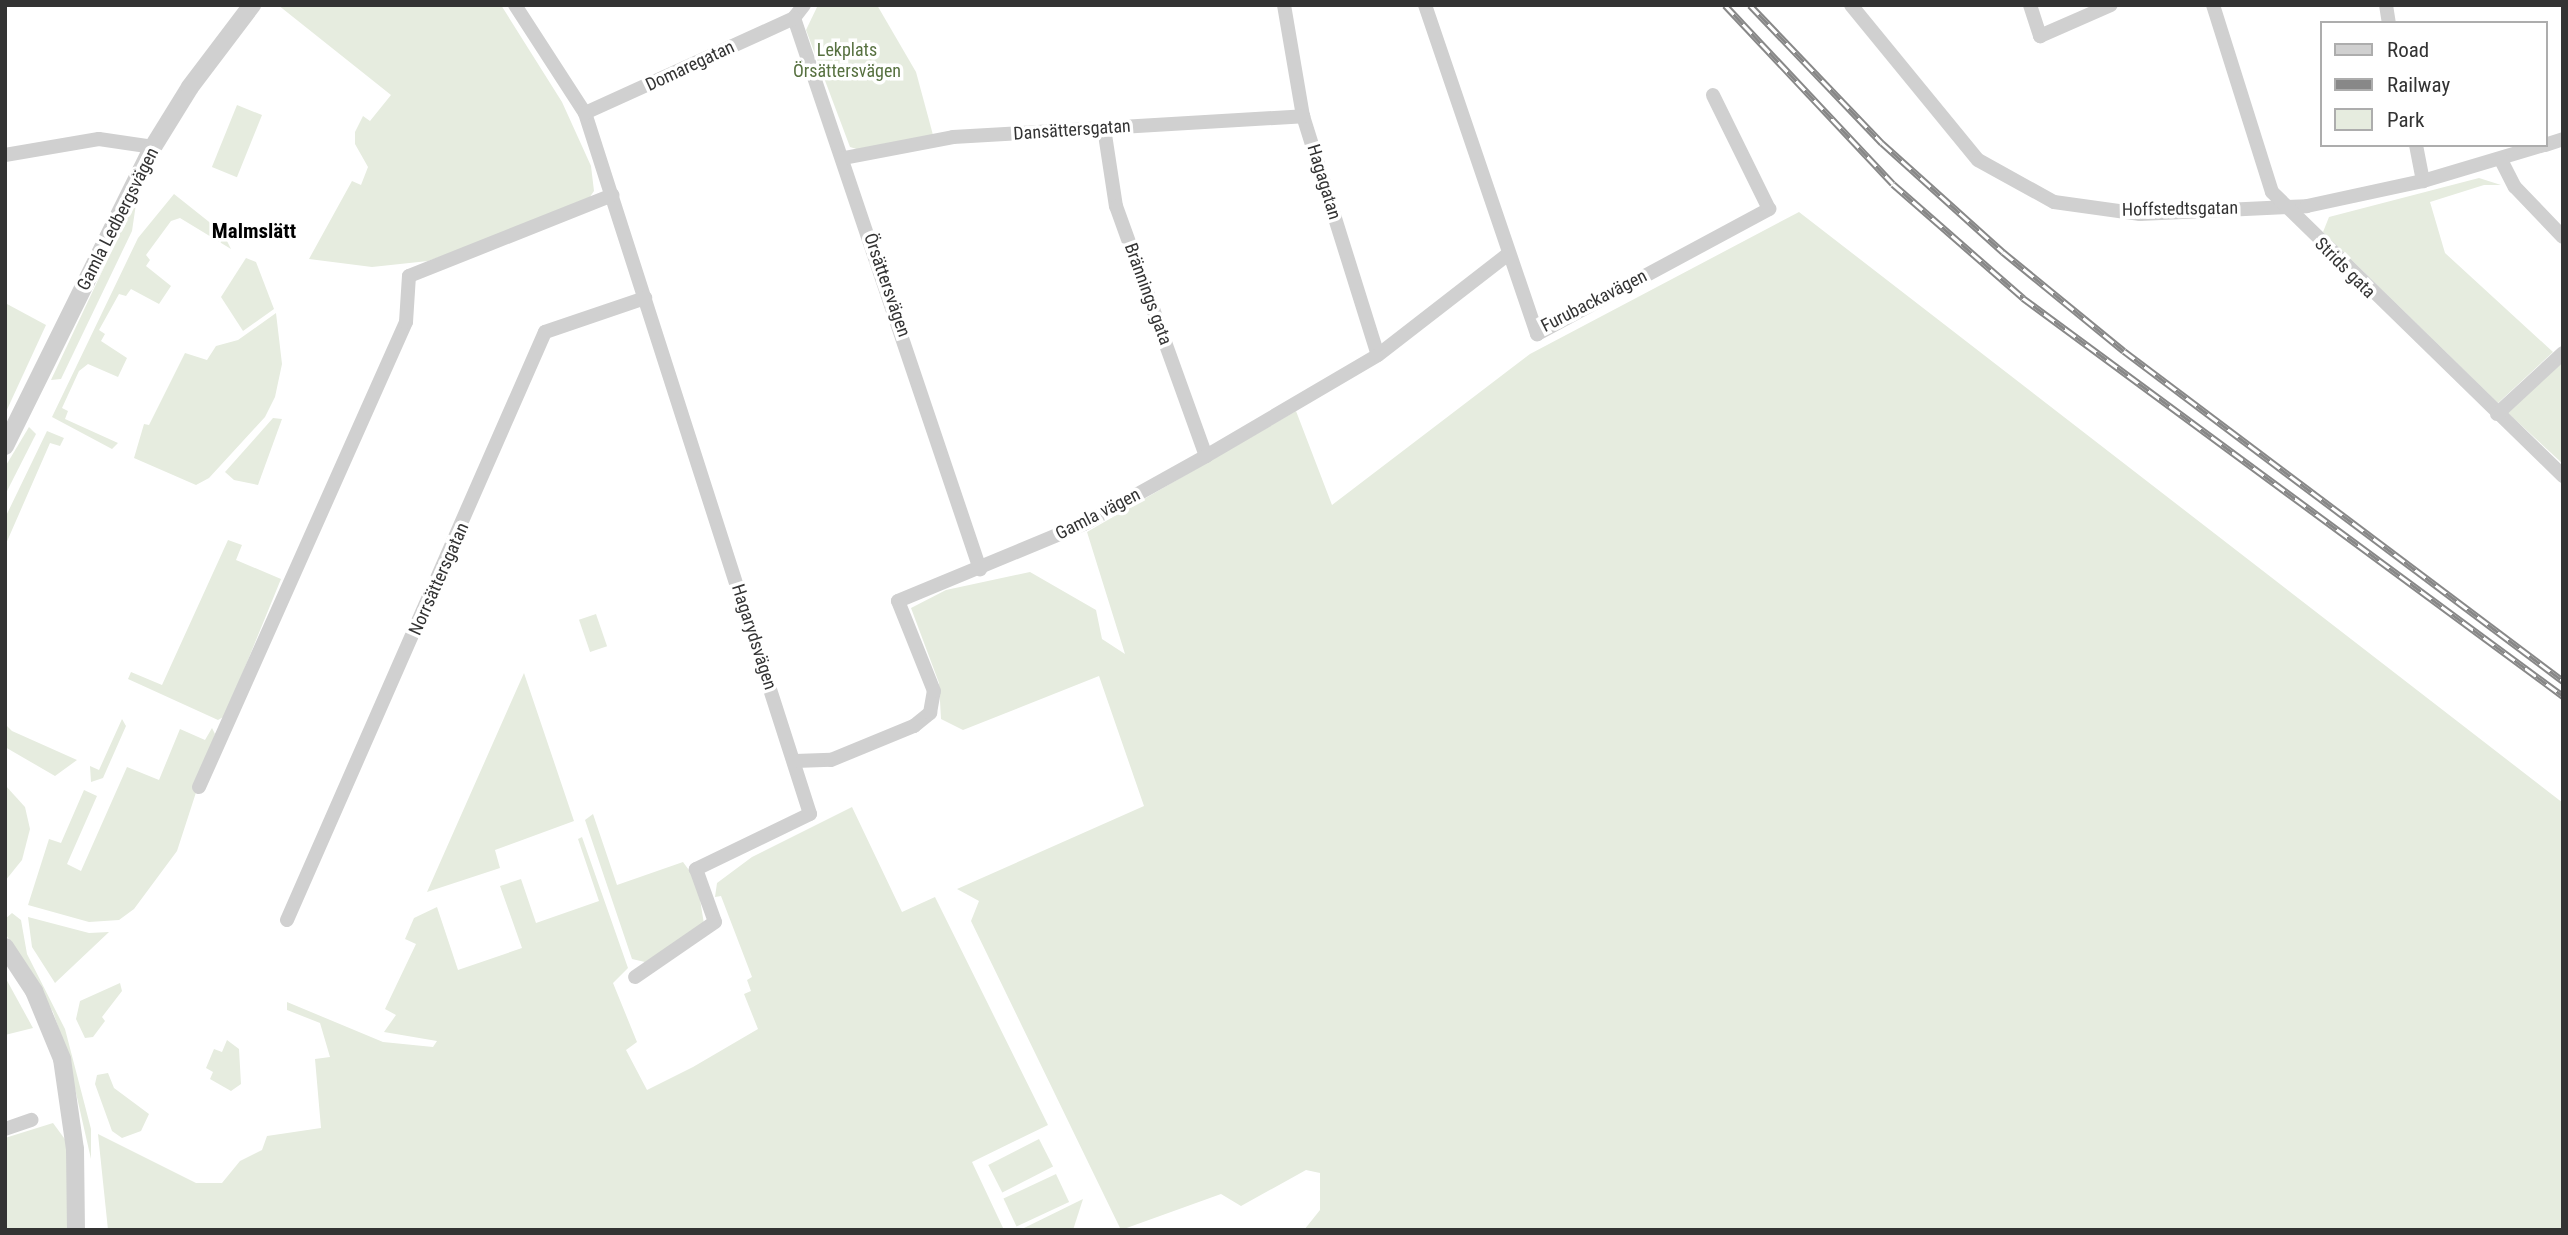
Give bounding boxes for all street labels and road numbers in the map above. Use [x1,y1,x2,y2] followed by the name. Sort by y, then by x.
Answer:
[642,36,738,96] street label: Domaregatan
[1013,115,1131,145] street label: Dansättersgatan
[1302,142,1346,222] street label: Hagagatan
[73,144,163,294] street label: Gamla Ledbergsvägen
[2122,197,2238,221] street label: Hoffstedtsgatan
[859,230,915,340] street label: Örsättersvägen
[2310,233,2380,303] street label: Strids gata
[1120,240,1176,348] street label: Brännings gata
[1537,265,1651,337] street label: Furubackavägen
[1052,484,1144,544] street label: Gamla vägen
[405,519,473,639] street label: Norrsättersgatan
[727,582,781,692] street label: Hagarydsvägen

